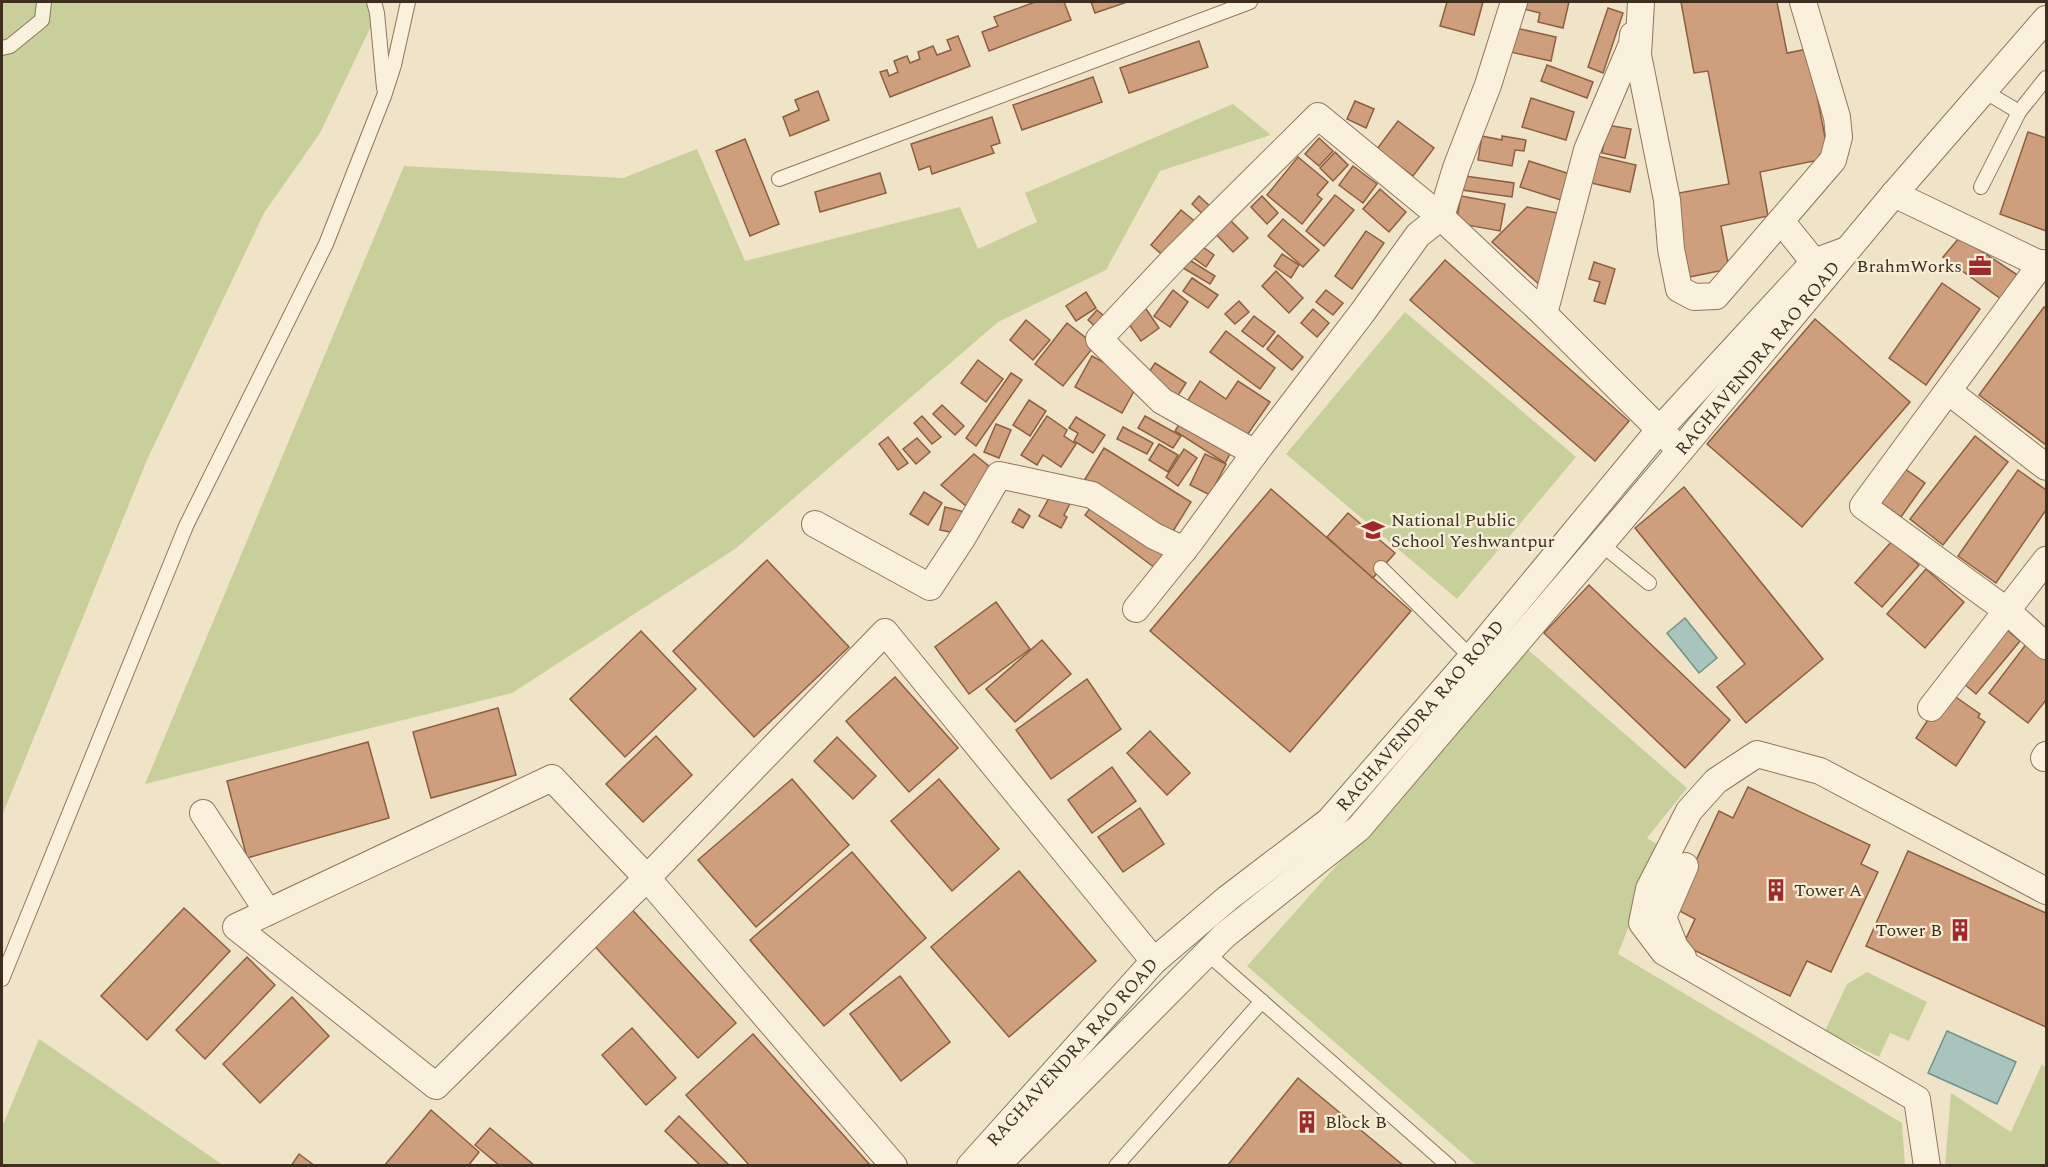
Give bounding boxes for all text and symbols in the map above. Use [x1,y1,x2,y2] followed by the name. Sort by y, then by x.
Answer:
[1857,253,1962,280] place label: BrahmWorks
[1967,253,1993,279] office icon: BrahmWorks
[1668,255,1846,461] street label: RAGHAVENDRA RAO ROAD
[1391,507,1555,555] place label: National Public School Yeshwantpur
[1360,517,1386,543] school or university icon: National Public School Yeshwantpur
[1330,614,1511,817] street label: RAGHAVENDRA RAO ROAD
[1763,877,1789,903] building icon: Tower A
[1794,877,1862,904] place label: Tower A
[1875,917,1942,944] place label: Tower B
[1947,917,1973,943] building icon: Tower B
[980,952,1164,1153] street label: RAGHAVENDRA RAO ROAD
[1294,1109,1320,1135] building icon: Block B
[1325,1109,1387,1136] place label: Block B

